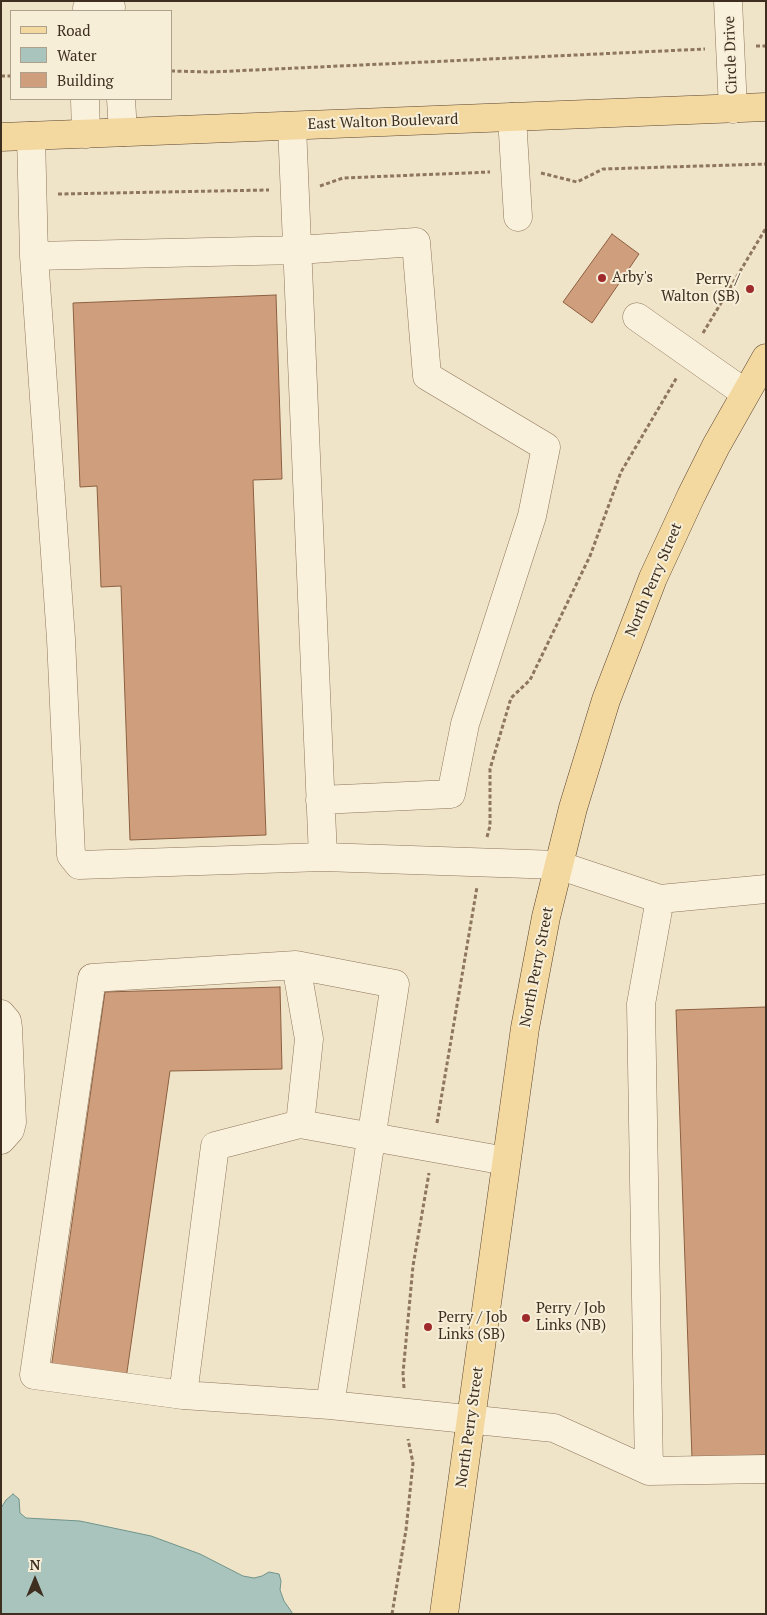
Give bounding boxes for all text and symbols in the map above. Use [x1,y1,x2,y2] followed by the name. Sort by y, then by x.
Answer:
[10,10,172,100] legend
[721,16,741,94] street label: Circle Drive
[57,20,90,40] text: Road
[57,45,96,65] text: Water
[57,70,114,90] text: Building
[307,110,459,134] street label: East Walton Boulevard
[612,269,653,287] place label: Arby's
[661,271,740,306] place label: Perry / Walton (SB)
[596,272,608,284] marker: Arby's
[744,283,756,295] marker: Perry / Walton (SB)
[622,520,686,640] street label: North Perry Street
[517,905,557,1029] street label: North Perry Street
[536,1300,606,1335] place label: Perry / Job Links (NB)
[438,1309,507,1344] place label: Perry / Job Links (SB)
[520,1312,532,1324] marker: Perry / Job Links (NB)
[422,1321,434,1333] marker: Perry / Job Links (SB)
[453,1365,487,1489] street label: North Perry Street
[10,1555,60,1605] north arrow
[30,1555,40,1574] text: N

